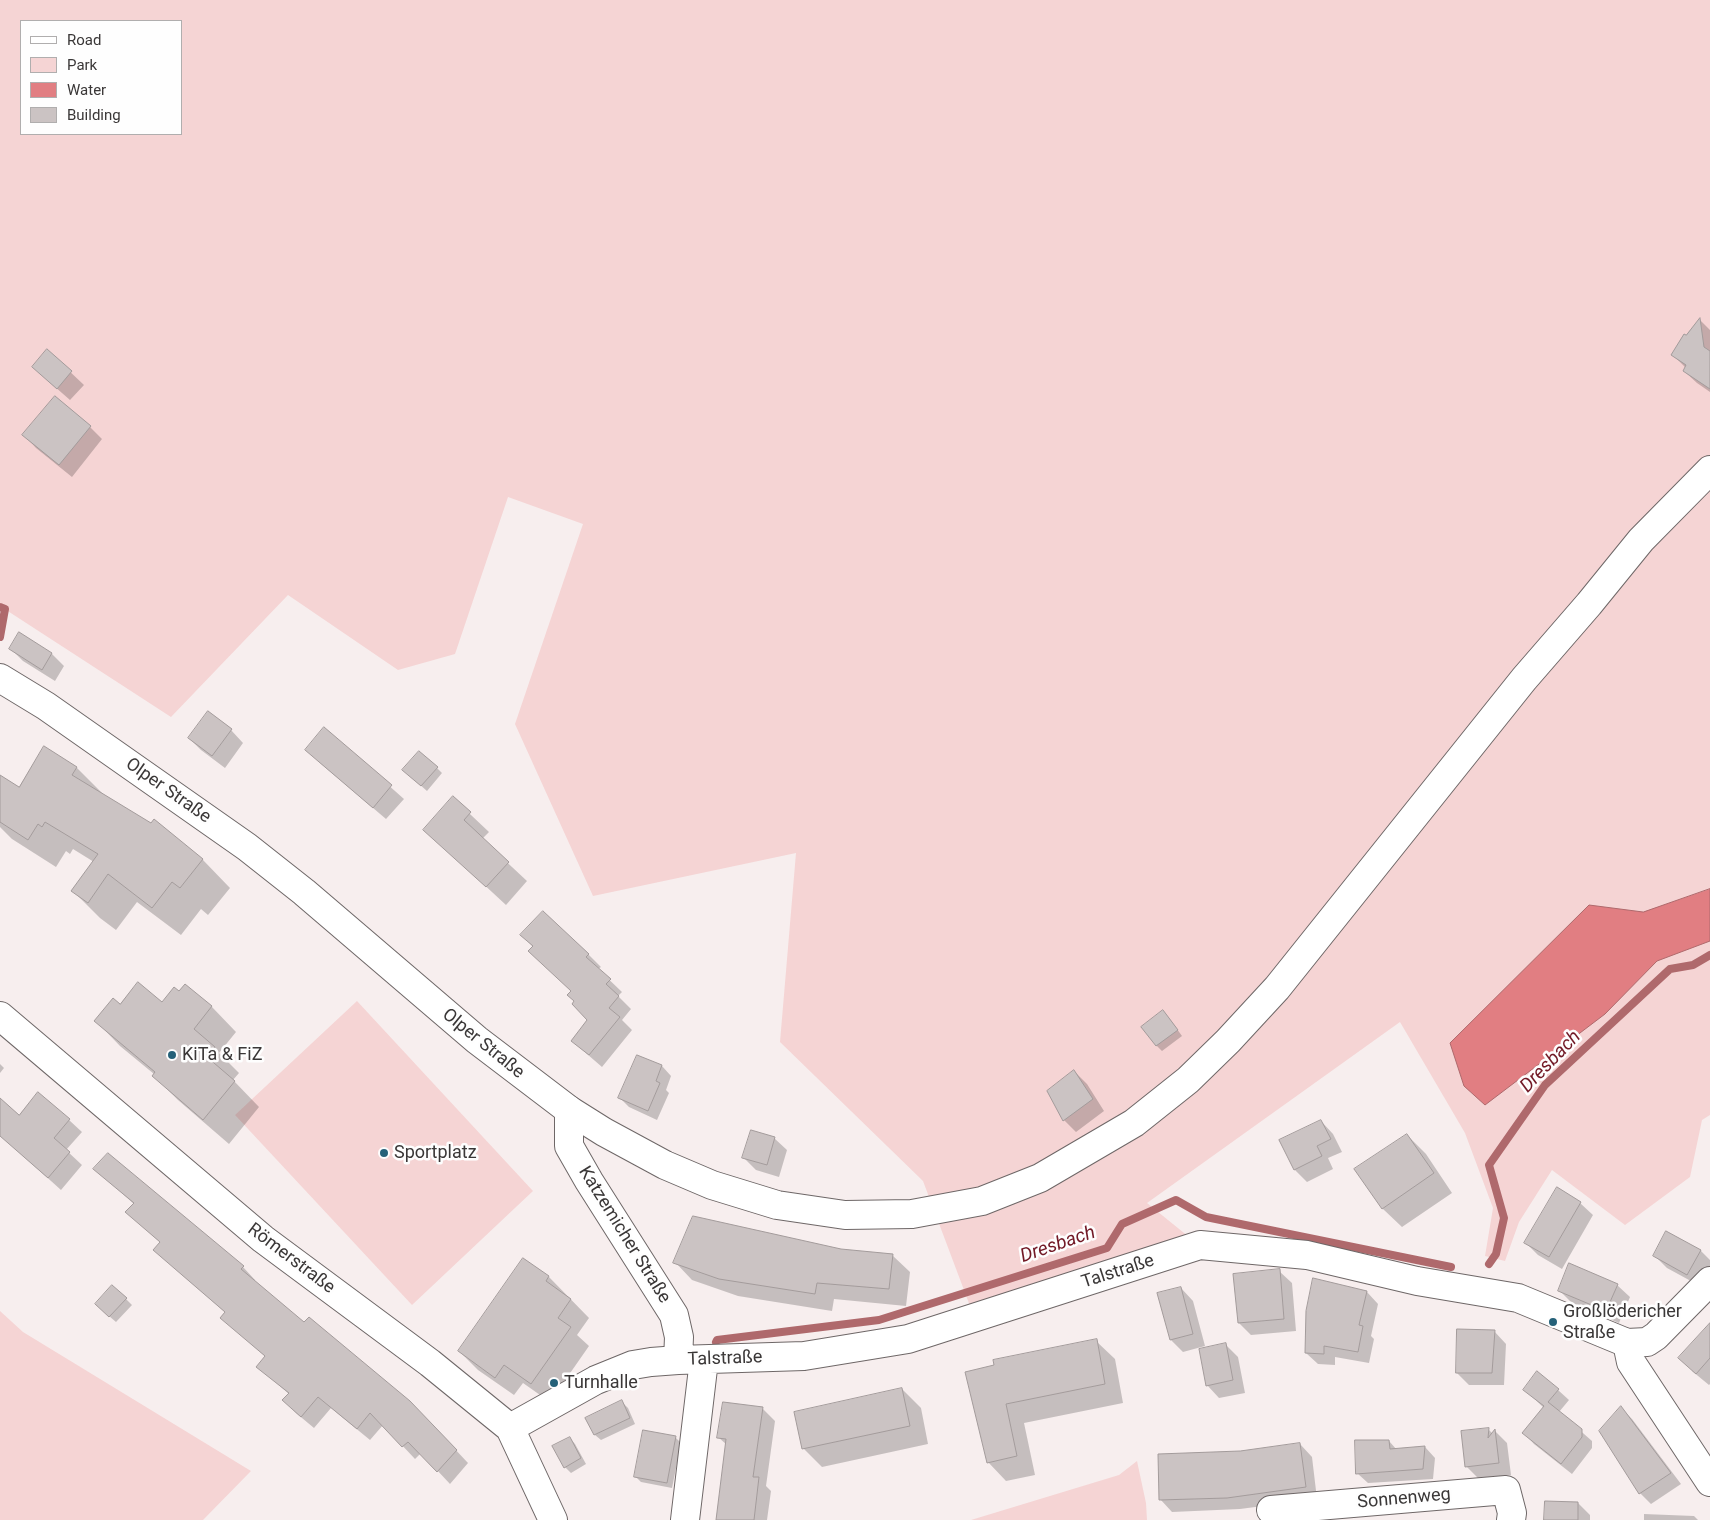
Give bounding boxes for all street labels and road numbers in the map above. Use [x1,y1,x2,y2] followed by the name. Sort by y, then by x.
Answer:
[121,754,215,828] street label: Olper Straße
[438,1004,528,1084] street label: Olper Straße
[573,1163,675,1307] street label: Katzemicher Straße
[243,1219,339,1299] street label: Römerstraße
[1079,1250,1157,1294] street label: Talstraße
[687,1347,763,1371] street label: Talstraße
[1356,1484,1452,1514] street label: Sonnenweg

